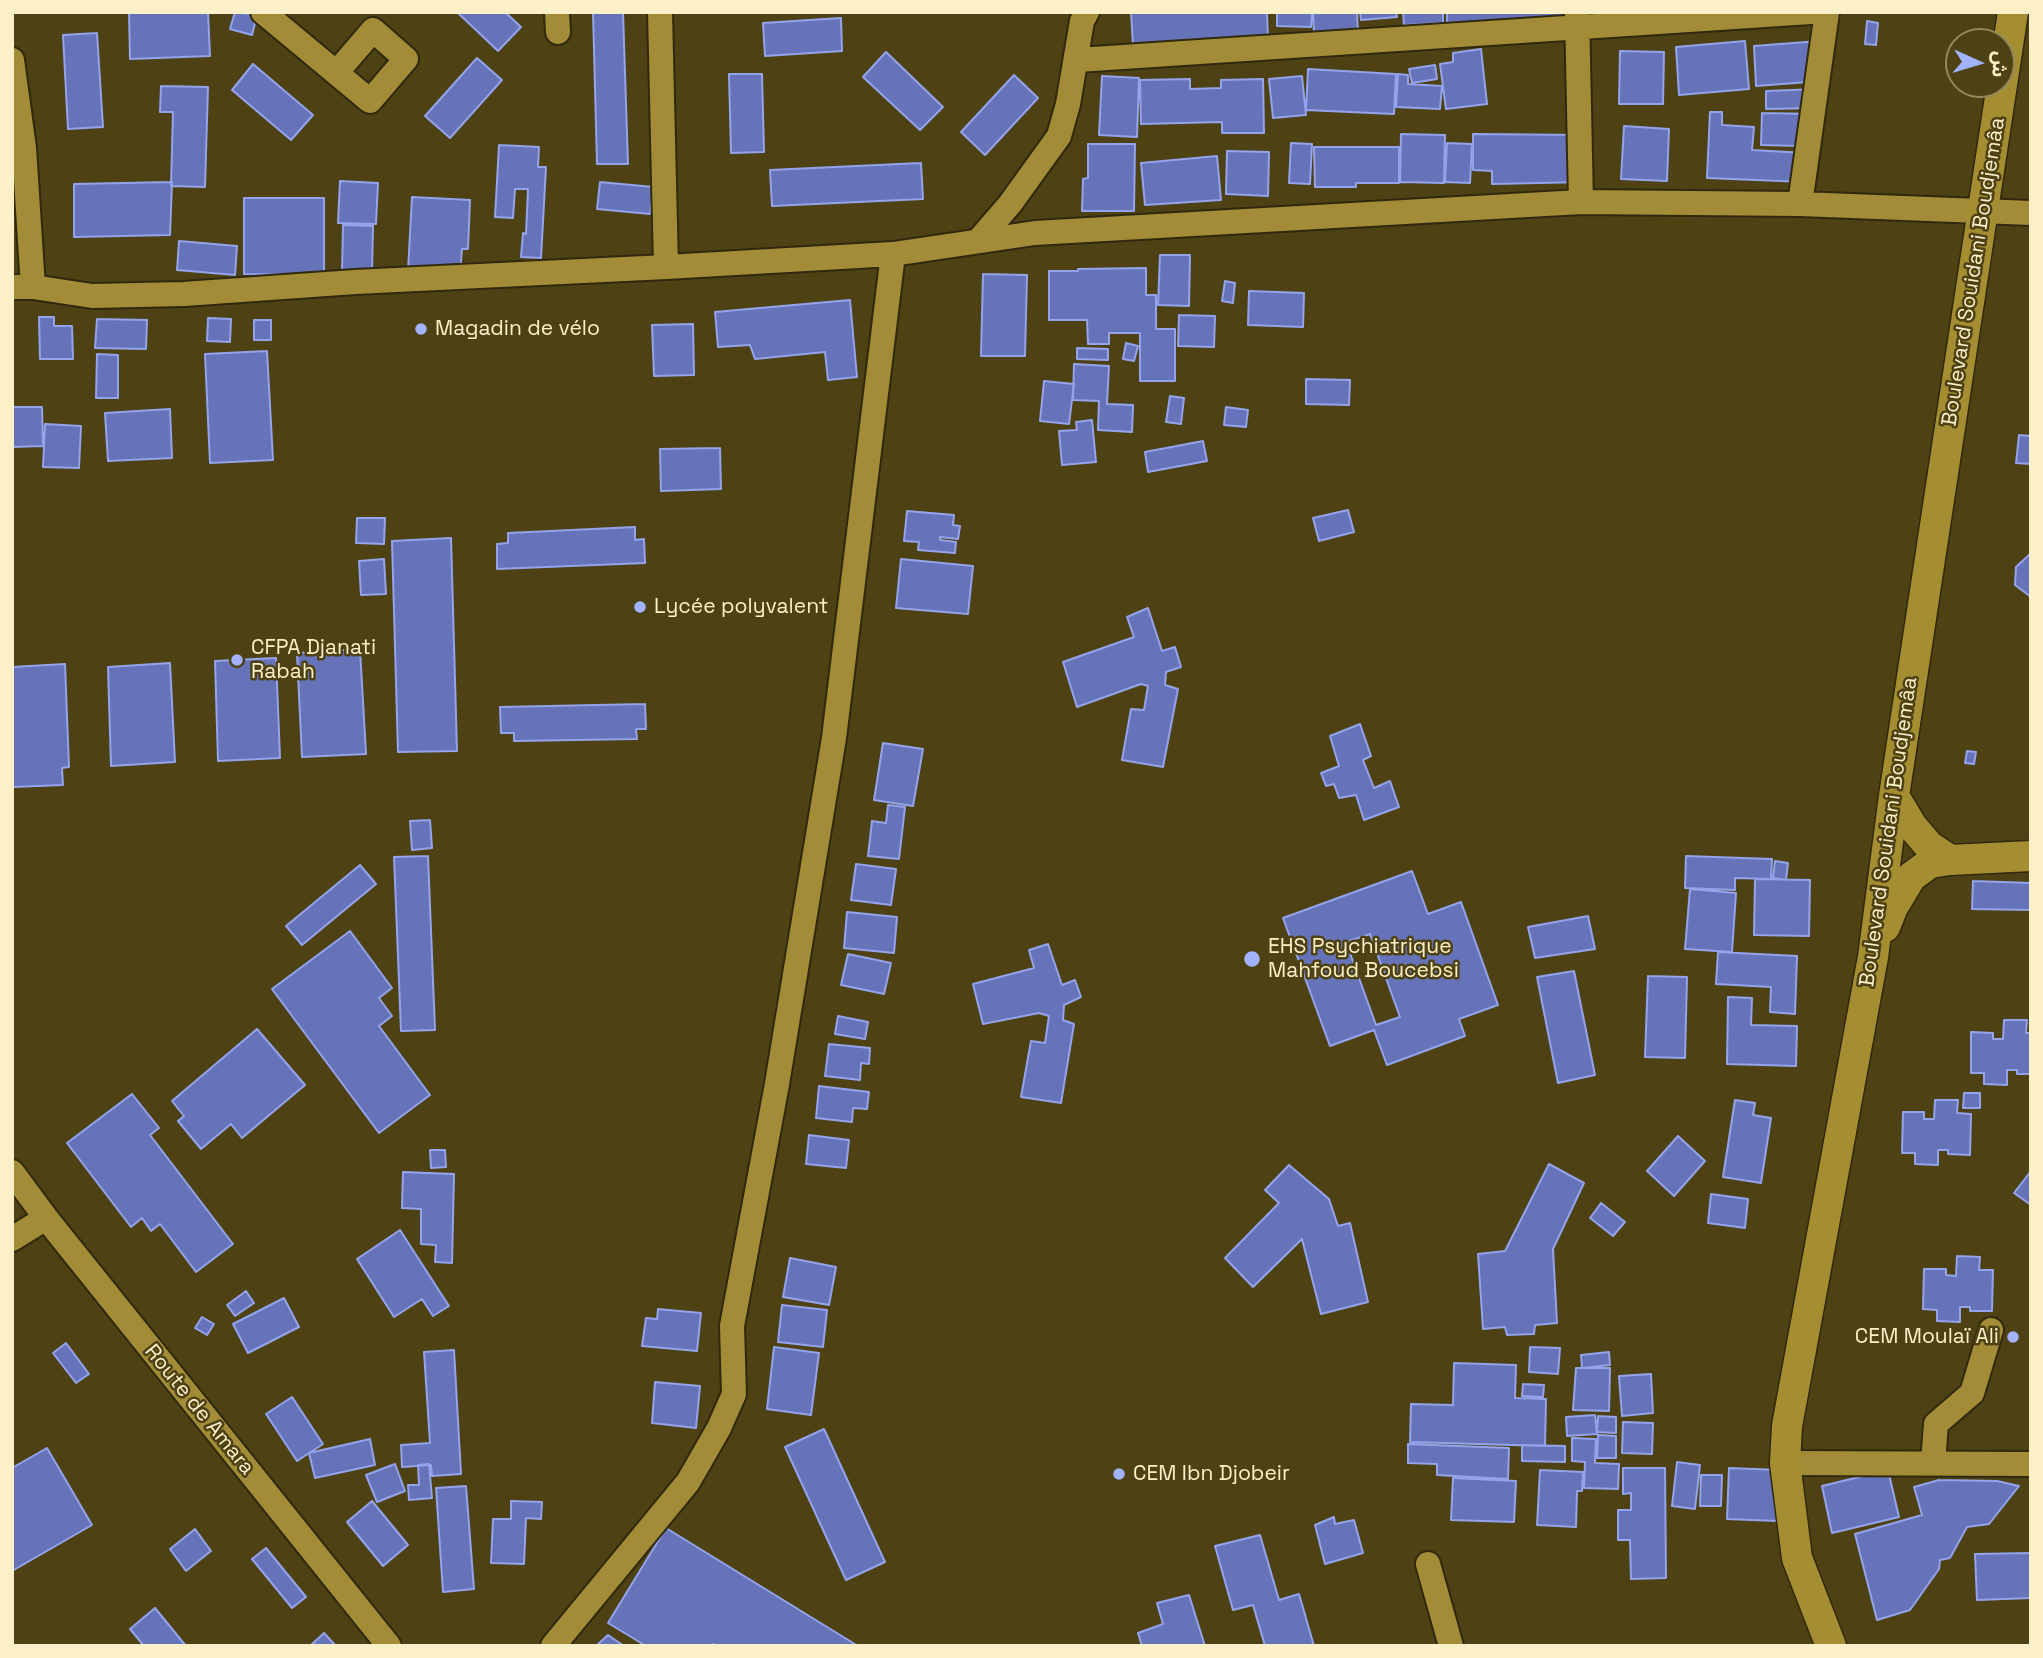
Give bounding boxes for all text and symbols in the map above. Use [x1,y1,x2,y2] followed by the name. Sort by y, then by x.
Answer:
[1945,28,2015,98] north arrow
[1986,51,2013,78] text: ش
[1937,116,2011,428] street label: Boulevard Souidani Boudjemâa
[435,316,600,342] place label: Magadin de vélo
[413,321,429,337] marker: Magadin de vélo
[654,594,828,620] place label: Lycée polyvalent
[632,599,648,615] marker: Lycée polyvalent
[251,635,376,685] place label: CFPA Djanati Rabah
[229,652,245,668] marker: CFPA Djanati Rabah
[1855,676,1923,988] street label: Boulevard Souidani Boudjemâa
[1268,934,1459,984] place label: EHS Psychiatrique Mahfoud Boucebsi
[1242,949,1262,969] marker: EHS Psychiatrique Mahfoud Boucebsi
[1855,1324,1999,1350] place label: CEM Moulaï Ali
[2005,1329,2021,1345] marker: CEM Moulaï Ali
[139,1340,259,1480] street label: Route de Amara
[1133,1461,1290,1487] place label: CEM Ibn Djobeir
[1111,1466,1127,1482] marker: CEM Ibn Djobeir

